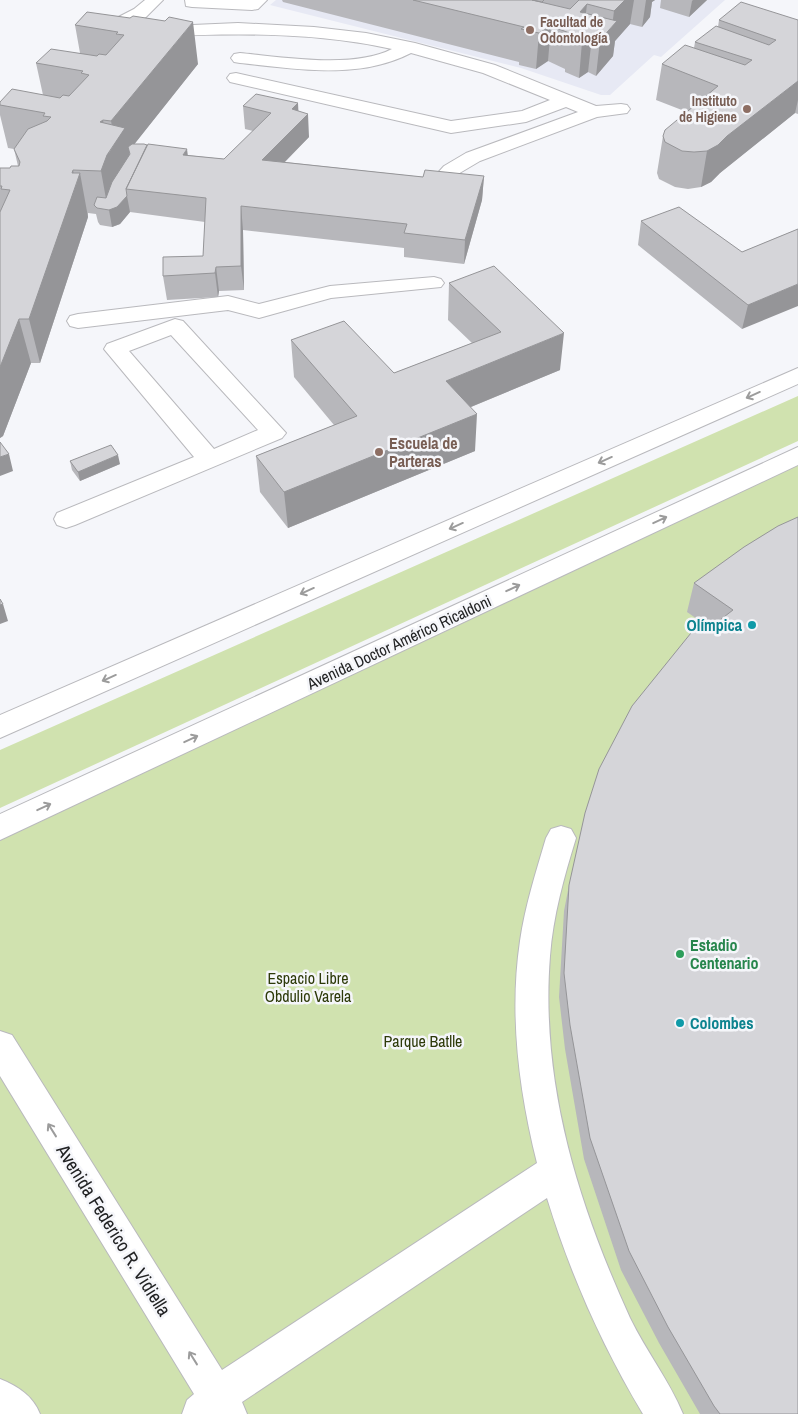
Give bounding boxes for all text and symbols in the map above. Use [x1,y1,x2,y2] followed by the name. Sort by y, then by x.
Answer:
[540,13,608,47] place label: Facultad de Odontología
[524,24,536,36] marker: Facultad de Odontología
[679,92,737,126] place label: Instituto de Higiene
[741,103,753,115] marker: Instituto de Higiene
[746,391,761,400] one-way arrow
[389,432,458,472] place label: Escuela de Parteras
[373,446,385,458] marker: Escuela de Parteras
[598,456,613,466] one-way arrow
[652,514,667,524] one-way arrow
[449,521,464,531] one-way arrow
[505,583,520,593] one-way arrow
[300,587,315,597] one-way arrow
[302,590,495,695] street label: Avenida Doctor Américo Ricaldoni
[687,614,743,636] place label: Olímpica
[746,619,758,631] marker: Olímpica
[102,674,117,684] one-way arrow
[183,733,198,743] one-way arrow
[36,802,51,812] one-way arrow
[690,934,759,974] place label: Estadio Centenario
[674,948,686,960] marker: Estadio Centenario
[265,967,352,1007] park label: Espacio Libre Obdulio Varela
[690,1012,753,1034] place label: Colombes
[674,1017,686,1029] marker: Colombes
[384,1030,462,1052] park label: Parque Batlle
[47,1124,57,1138] one-way arrow
[50,1138,178,1321] street label: Avenida Federico R. Vidiella
[188,1351,198,1365] one-way arrow

